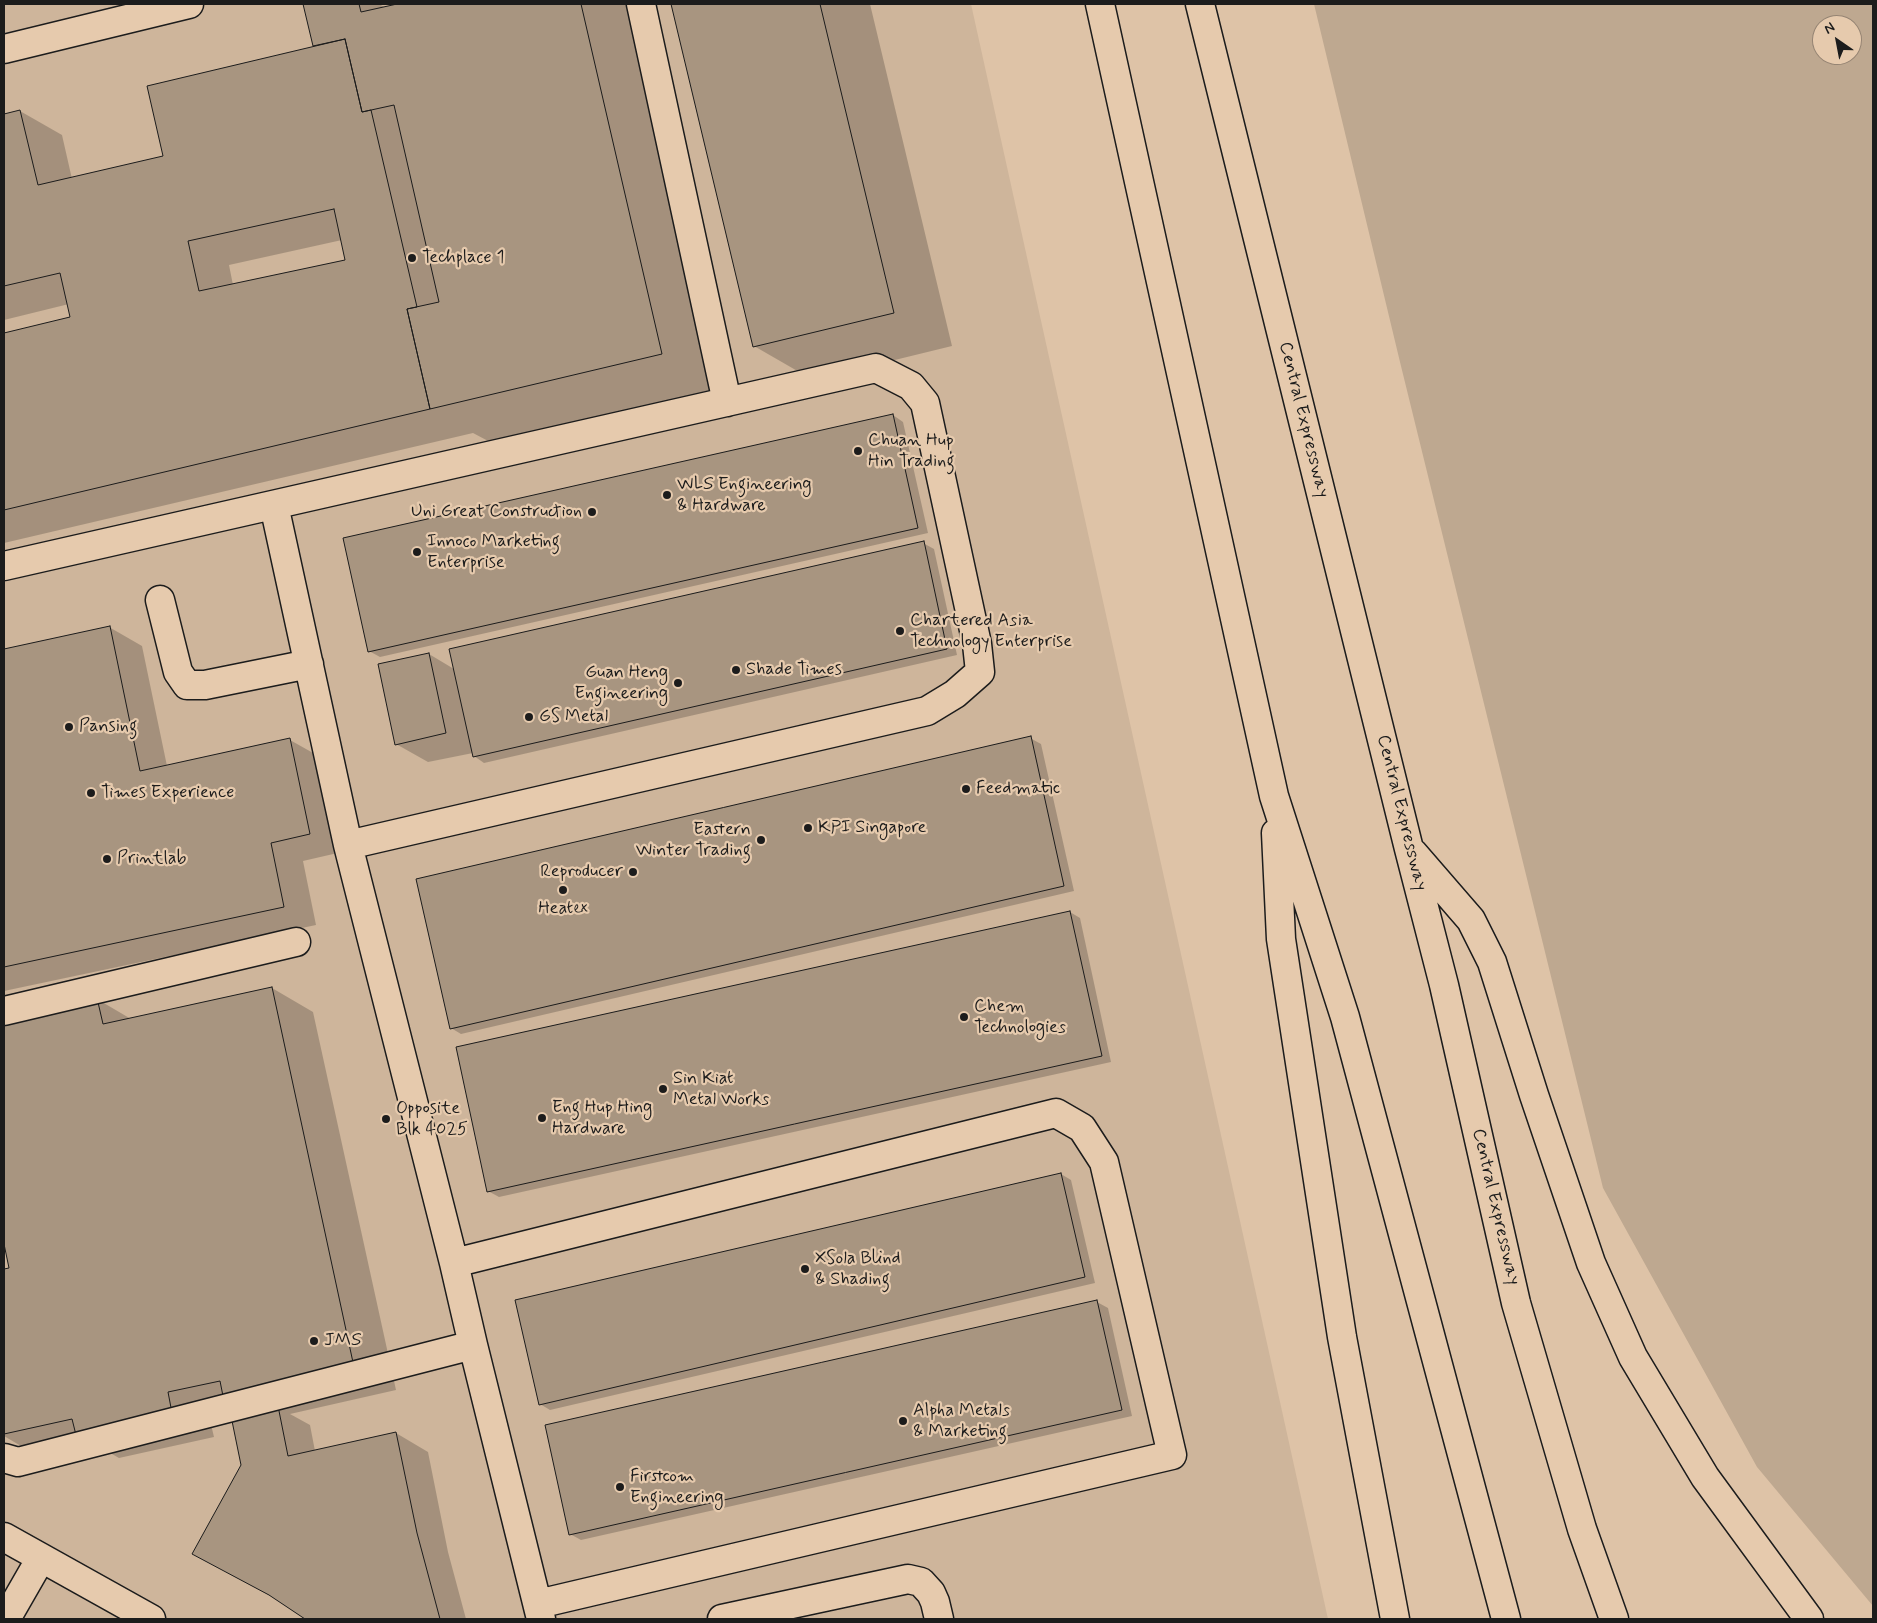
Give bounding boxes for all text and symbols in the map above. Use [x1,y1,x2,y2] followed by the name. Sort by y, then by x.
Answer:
[1812,15,1862,65] north arrow
[1821,18,1838,38] text: N
[422,247,504,269] place label: Techplace 1
[406,252,418,264] marker: Techplace 1
[1273,340,1333,500] street label: Central Expressway
[868,430,955,472] place label: Chuan Hup Hin Trading
[852,445,864,457] marker: Chuan Hup Hin Trading
[677,474,812,516] place label: WLS Engineering & Hardware
[661,489,673,501] marker: WLS Engineering & Hardware
[411,501,582,523] place label: Uni Great Construction
[586,506,598,518] marker: Uni Great Construction
[427,531,560,574] place label: Innoco Marketing Enterprise
[411,546,423,558] marker: Innoco Marketing Enterprise
[910,610,1072,652] place label: Chartered Asia Technology Enterprise
[894,625,906,637] marker: Chartered Asia Technology Enterprise
[746,659,842,681] place label: Shade Times
[574,662,668,704] place label: Guan Heng Engineering
[730,664,742,676] marker: Shade Times
[672,677,684,689] marker: Guan Heng Engineering
[539,706,608,728] place label: GS Metal
[523,711,535,723] marker: GS Metal
[79,716,137,738] place label: Pansing
[63,721,75,733] marker: Pansing
[1371,733,1431,893] street label: Central Expressway
[976,778,1060,800] place label: Feedmatic
[101,782,234,804] place label: Times Experience
[960,783,972,795] marker: Feedmatic
[85,787,97,799] marker: Times Experience
[818,817,926,839] place label: KPI Singapore
[636,819,751,862] place label: Eastern Winter Trading
[802,822,814,834] marker: KPI Singapore
[755,834,767,846] marker: Eastern Winter Trading
[117,848,186,870] place label: Printlab
[101,853,113,865] marker: Printlab
[540,861,623,883] place label: Reproducer
[627,866,639,878] marker: Reproducer
[557,884,569,896] marker: Heatex
[538,898,588,920] place label: Heatex
[974,996,1066,1038] place label: Chem Technologies
[958,1011,970,1023] marker: Chem Technologies
[673,1068,769,1110] place label: Sin Kiat Metal Works
[657,1083,669,1095] marker: Sin Kiat Metal Works
[552,1097,652,1140] place label: Eng Hup Hing Hardware
[396,1098,468,1140] place label: Opposite Blk 4025
[536,1112,548,1124] marker: Eng Hup Hing Hardware
[380,1113,392,1125] marker: Opposite Blk 4025
[1466,1127,1524,1287] street label: Central Expressway
[815,1248,901,1290] place label: XSola Blind & Shading
[799,1263,811,1275] marker: XSola Blind & Shading
[324,1330,361,1352] place label: JMS
[308,1335,320,1347] marker: JMS
[913,1400,1010,1442] place label: Alpha Metals & Marketing
[897,1415,909,1427] marker: Alpha Metals & Marketing
[630,1466,724,1508] place label: Firstcom Engineering
[614,1481,626,1493] marker: Firstcom Engineering

